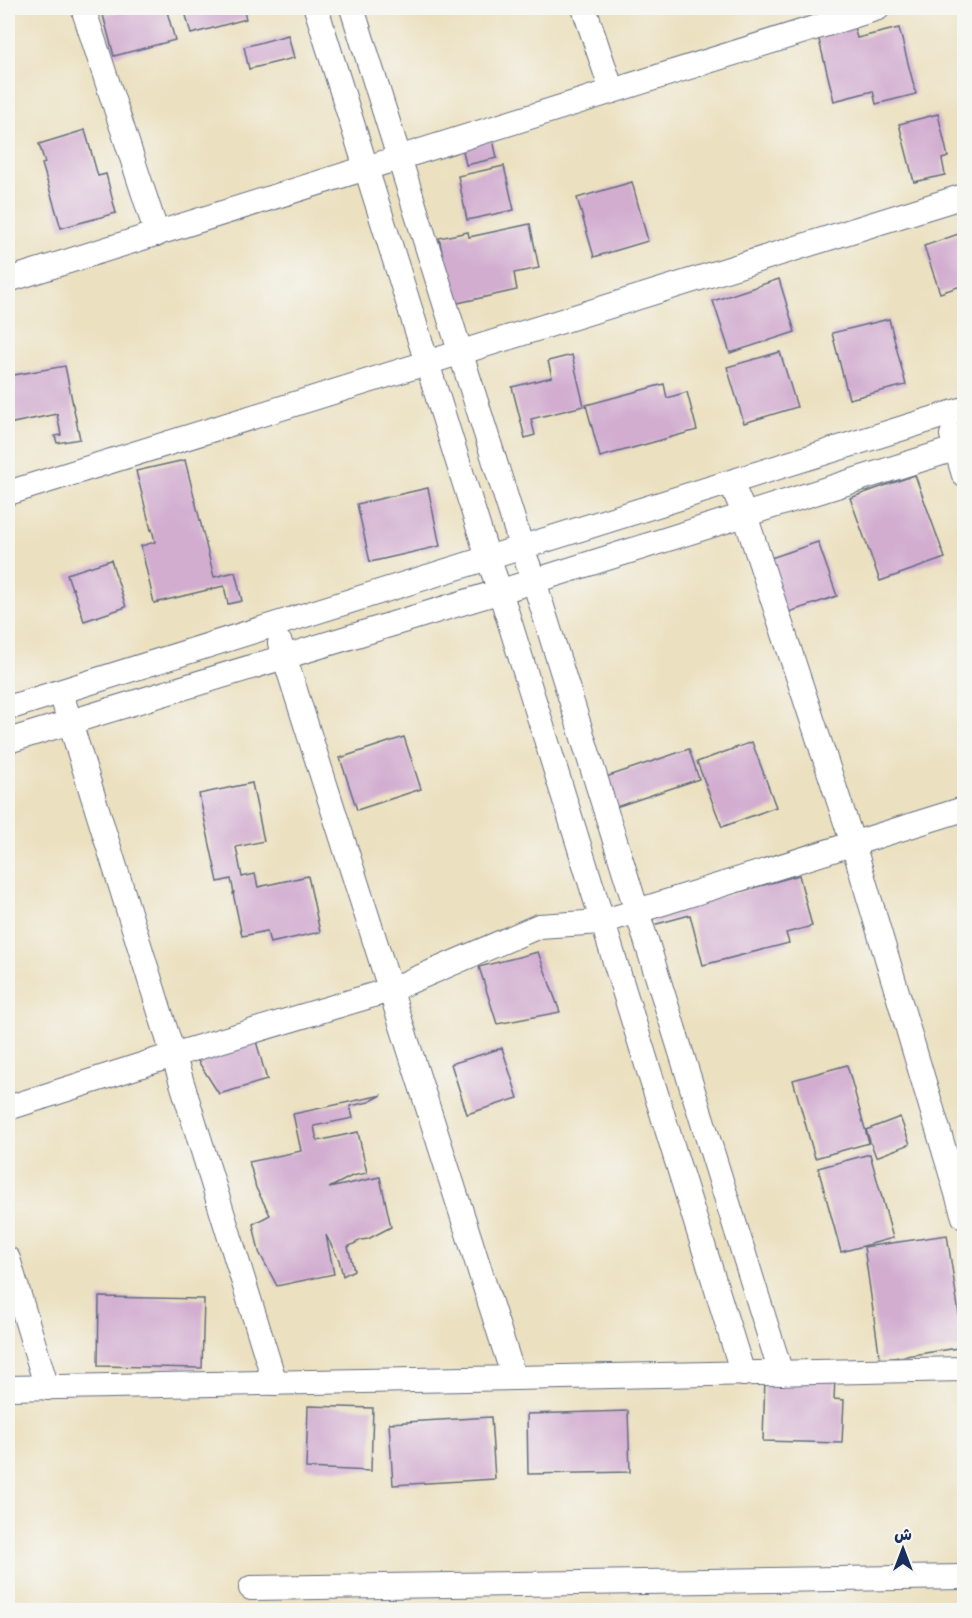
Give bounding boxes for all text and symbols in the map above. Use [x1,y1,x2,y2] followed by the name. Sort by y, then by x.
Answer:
[873,1519,933,1579] north arrow
[894,1525,912,1545] text: ش

